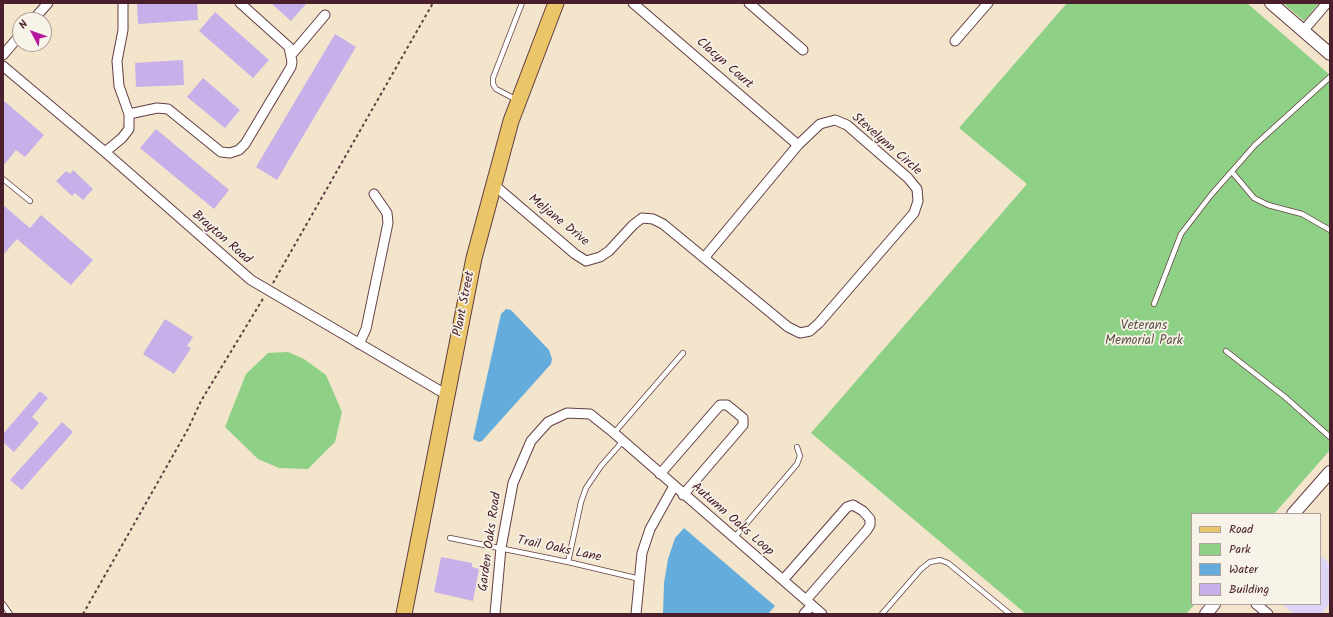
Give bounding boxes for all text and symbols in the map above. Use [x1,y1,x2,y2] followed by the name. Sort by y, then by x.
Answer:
[12,12,52,52] north arrow
[15,16,33,33] text: N
[692,35,756,93] street label: Clacyn Court
[848,110,924,180] street label: Stevelynn Circle
[524,192,592,250] street label: Meljane Drive
[188,208,254,268] street label: Brayton Road
[451,270,479,338] street label: Plant Street
[1105,319,1183,350] park label: Veterans Memorial Park
[688,480,776,560] street label: Autumn Oaks Loop
[476,491,506,593] street label: Garden Oaks Road
[1191,513,1321,605] legend
[1229,520,1253,539] text: Road
[515,533,603,567] street label: Trail Oaks Lane
[1229,540,1251,559] text: Park
[1229,560,1258,579] text: Water
[1229,580,1269,599] text: Building

